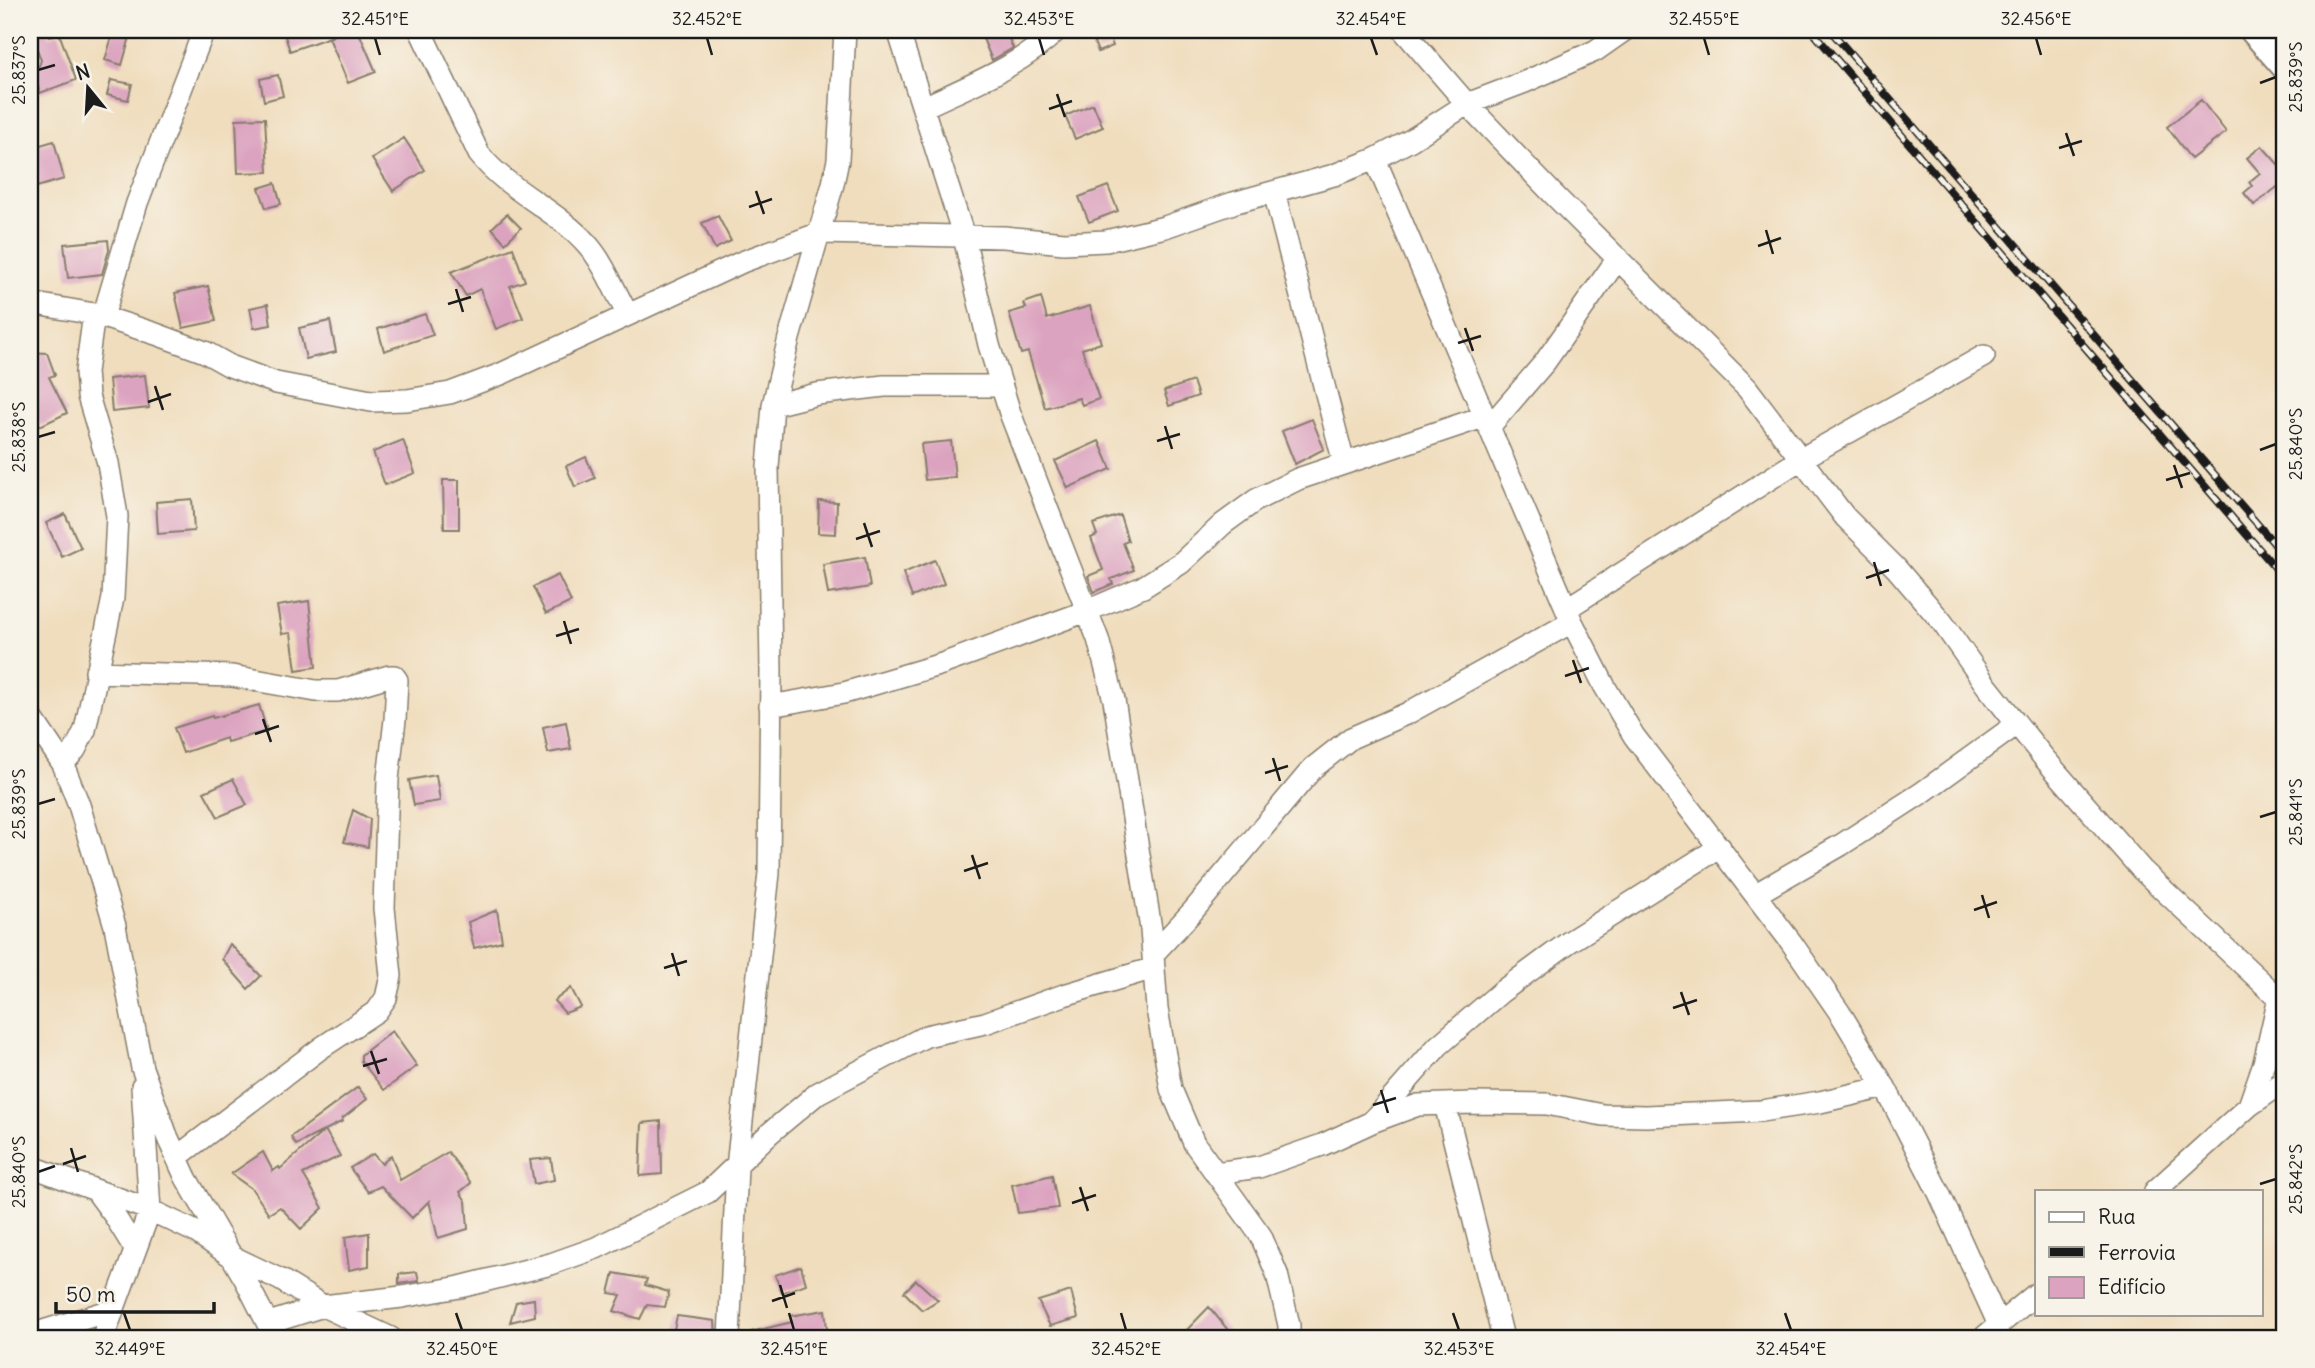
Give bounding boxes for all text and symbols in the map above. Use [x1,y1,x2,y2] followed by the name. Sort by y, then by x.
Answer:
[341,7,409,30] text: 32.451°E
[672,7,742,30] text: 32.452°E
[1003,7,1075,30] text: 32.453°E
[1335,7,1407,30] text: 32.454°E
[1668,7,1740,30] text: 32.455°E
[2000,7,2072,30] text: 32.456°E
[7,35,30,105] text: 25.837°S
[2284,42,2307,112] text: 25.839°S
[52,52,122,122] north arrow
[73,58,93,85] text: N
[7,402,30,472] text: 25.838°S
[2284,408,2307,480] text: 25.840°S
[7,769,30,839] text: 25.839°S
[2284,778,2307,846] text: 25.841°S
[7,1136,30,1208] text: 25.840°S
[2284,1144,2307,1214] text: 25.842°S
[2035,1190,2262,1316] legend
[2098,1203,2135,1230] text: Rua
[2098,1239,2176,1266] text: Ferrovia
[56,1270,214,1314] scale bar
[2098,1273,2166,1300] text: Edifício
[66,1281,115,1308] text: 50 m
[94,1337,166,1360] text: 32.449°E
[426,1337,498,1360] text: 32.450°E
[760,1337,828,1360] text: 32.451°E
[1091,1337,1161,1360] text: 32.452°E
[1423,1337,1495,1360] text: 32.453°E
[1755,1337,1827,1360] text: 32.454°E

